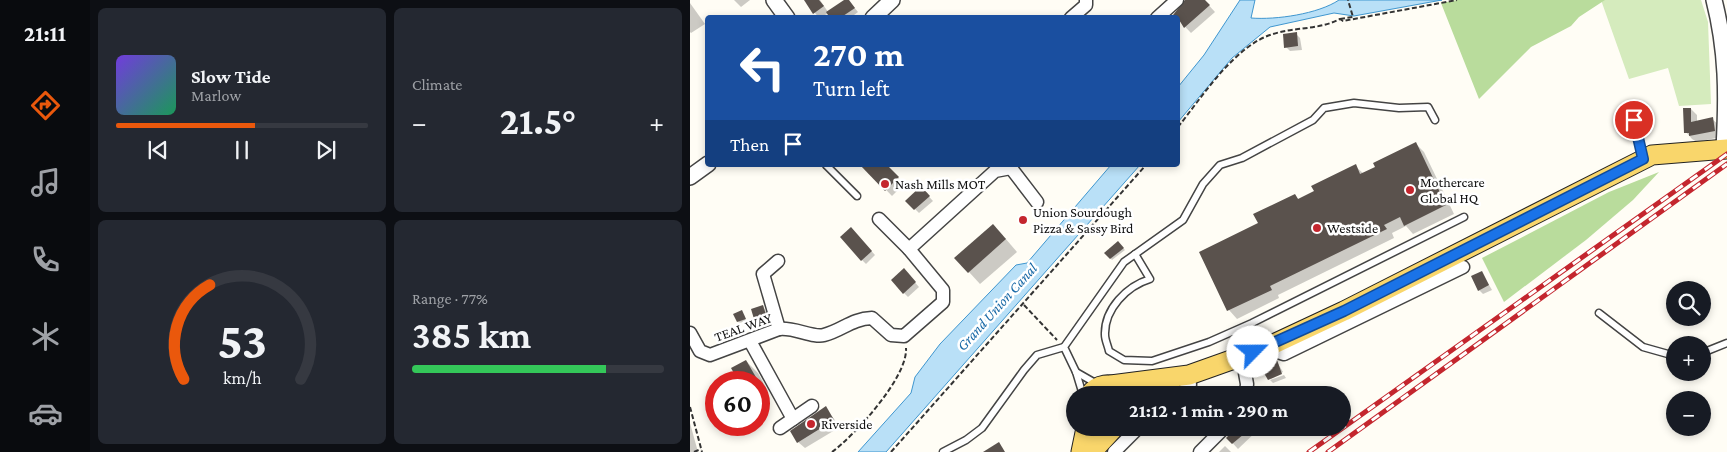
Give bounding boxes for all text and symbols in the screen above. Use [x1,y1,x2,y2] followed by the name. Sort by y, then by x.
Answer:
[24,21,66,46] text: 21:11
[730,35,795,100] icon: left
[813,35,904,74] text: 270 m
[191,66,271,87] text: Slow Tide
[412,76,462,93] text: Climate
[813,76,890,101] text: Turn left
[191,87,241,104] text: Marlow
[28,88,63,123] icon: directions
[1613,99,1655,141] pin
[500,100,576,142] text: 21.5°
[1620,106,1648,134] icon: arrive
[412,107,427,138] text: −
[649,107,664,138] text: +
[779,130,807,158] icon: arrive
[730,134,769,155] text: Then
[144,136,172,164] icon: previous
[228,136,256,164] icon: pause
[312,136,340,164] icon: next
[28,165,63,200] icon: music
[1420,174,1485,206] place label: Mothercare Global HQ
[895,176,986,192] place label: Nash Mills MOT
[879,178,891,190] marker: Nash Mills MOT
[1404,184,1416,196] marker: Mothercare Global HQ
[1033,204,1134,236] place label: Union Sourdough Pizza & Sassy Bird
[1017,214,1029,226] marker: Union Sourdough Pizza & Sassy Bird
[1327,220,1378,236] place label: Westside
[1311,222,1323,234] marker: Westside
[28,242,63,277] icon: phone
[954,260,1040,354] water label: Grand Union Canal
[1666,281,1711,436] map controls
[1666,281,1711,326] button: search
[412,290,488,307] text: Range · 77%
[712,309,774,345] street label: TEAL WAY
[217,311,267,369] text: 53
[412,314,531,356] text: 385 km
[28,319,63,354] icon: climate
[1226,325,1278,377] position arrow
[1666,336,1711,381] button: +
[223,368,262,388] text: km/h
[705,371,770,436] speed limit sign: 60
[1666,391,1711,436] button: −
[28,396,63,431] icon: car
[1129,400,1288,421] text: 21:12 · 1 min · 290 m
[821,416,872,432] place label: Riverside
[805,418,817,430] marker: Riverside

